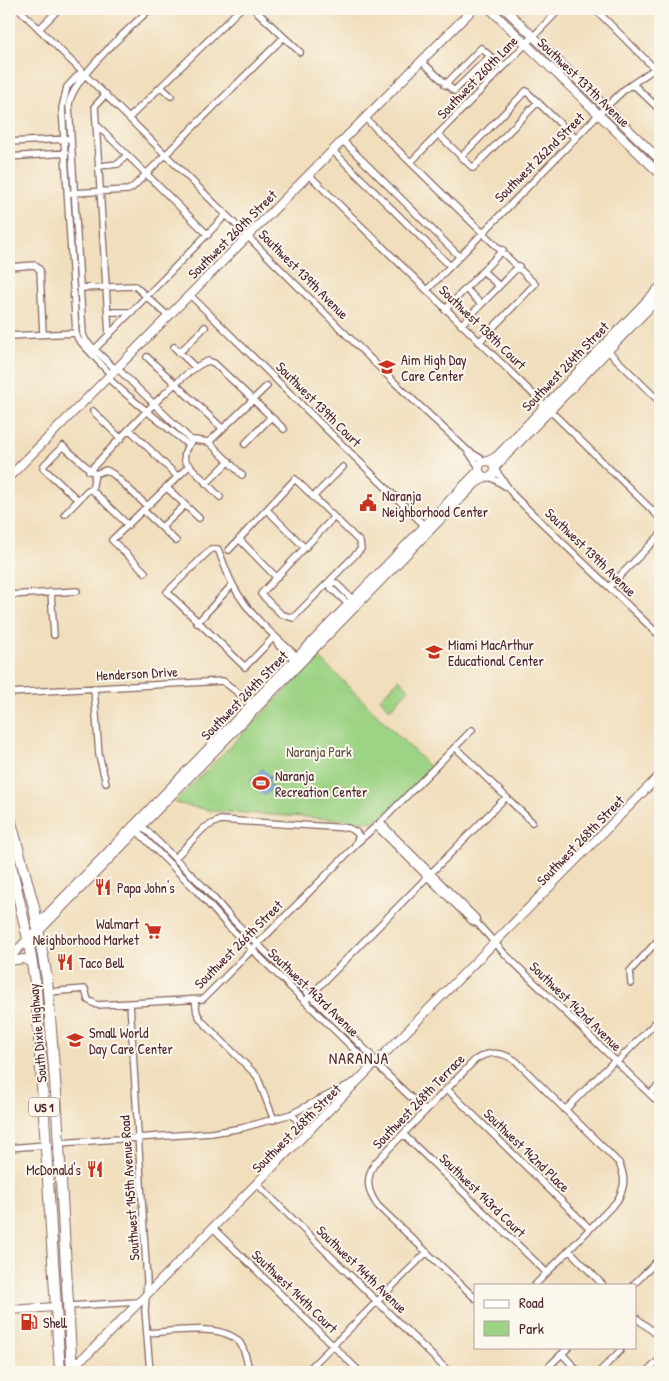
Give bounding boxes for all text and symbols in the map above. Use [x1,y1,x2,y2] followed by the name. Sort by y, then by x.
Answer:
[432,31,522,123] street label: Southwest 260th Lane
[534,33,635,131] street label: Southwest 137th Avenue
[490,108,588,206] street label: Southwest 262nd Street
[183,185,281,283] street label: Southwest 260th Street
[255,225,353,323] street label: Southwest 139th Avenue
[435,280,531,374] street label: Southwest 138th Court
[517,317,613,415] street label: Southwest 264th Street
[401,350,467,385] place label: Aim High Day Care Center
[272,357,366,451] street label: Southwest 139th Court
[377,357,397,377] school or university icon: Aim High Day Care Center
[382,486,489,522] place label: Naranja Neighborhood Center
[358,493,378,513] public building icon: Naranja Neighborhood Center
[541,504,641,601] street label: Southwest 139th Avenue
[448,635,544,670] place label: Miami MacArthur Educational Center
[424,642,444,662] school or university icon: Miami MacArthur Educational Center
[196,646,292,744] street label: Southwest 264th Street
[96,661,179,685] street label: Henderson Drive
[286,742,352,762] park label: Naranja Park
[275,766,368,801] place label: Naranja Recreation Center
[251,773,271,793] sports icon: Naranja Recreation Center
[532,791,628,889] street label: Southwest 268th Street
[93,877,113,897] restaurant icon: Papa John's
[117,878,175,898] place label: Papa John's
[190,895,287,992] street label: Southwest 266th Street
[33,914,139,950] place label: Walmart Neighborhood Market
[143,921,163,941] supermarket icon: Walmart Neighborhood Market
[264,943,364,1041] street label: Southwest 143rd Avenue
[55,952,75,972] restaurant icon: Taco Bell
[79,953,125,972] place label: Taco Bell
[526,957,627,1055] street label: Southwest 142nd Avenue
[23,983,52,1083] street label: South Dixie Highway
[89,1023,174,1059] place label: Small World Day Care Center
[65,1030,85,1050] school or university icon: Small World Day Care Center
[329,1047,389,1069] district label: NARANJA
[368,1049,469,1153] street label: Southwest 268th Terrace
[247,1079,345,1177] street label: Southwest 268th Street
[29,1098,59,1116] road number: US 1
[480,1104,574,1196] street label: Southwest 142nd Place
[114,1114,144,1261] street label: Southwest 145th Avenue Road
[436,1149,531,1241] street label: Southwest 143rd Court
[85,1159,105,1179] restaurant icon: McDonald's
[26,1160,81,1179] place label: McDonald's
[313,1221,412,1317] street label: Southwest 144th Avenue
[248,1245,342,1337] street label: Southwest 144th Court
[474,1284,636,1348] legend
[519,1292,544,1313] text: Road
[19,1312,39,1332] fuel station icon: Shell
[43,1313,68,1332] place label: Shell
[519,1318,544,1339] text: Park

